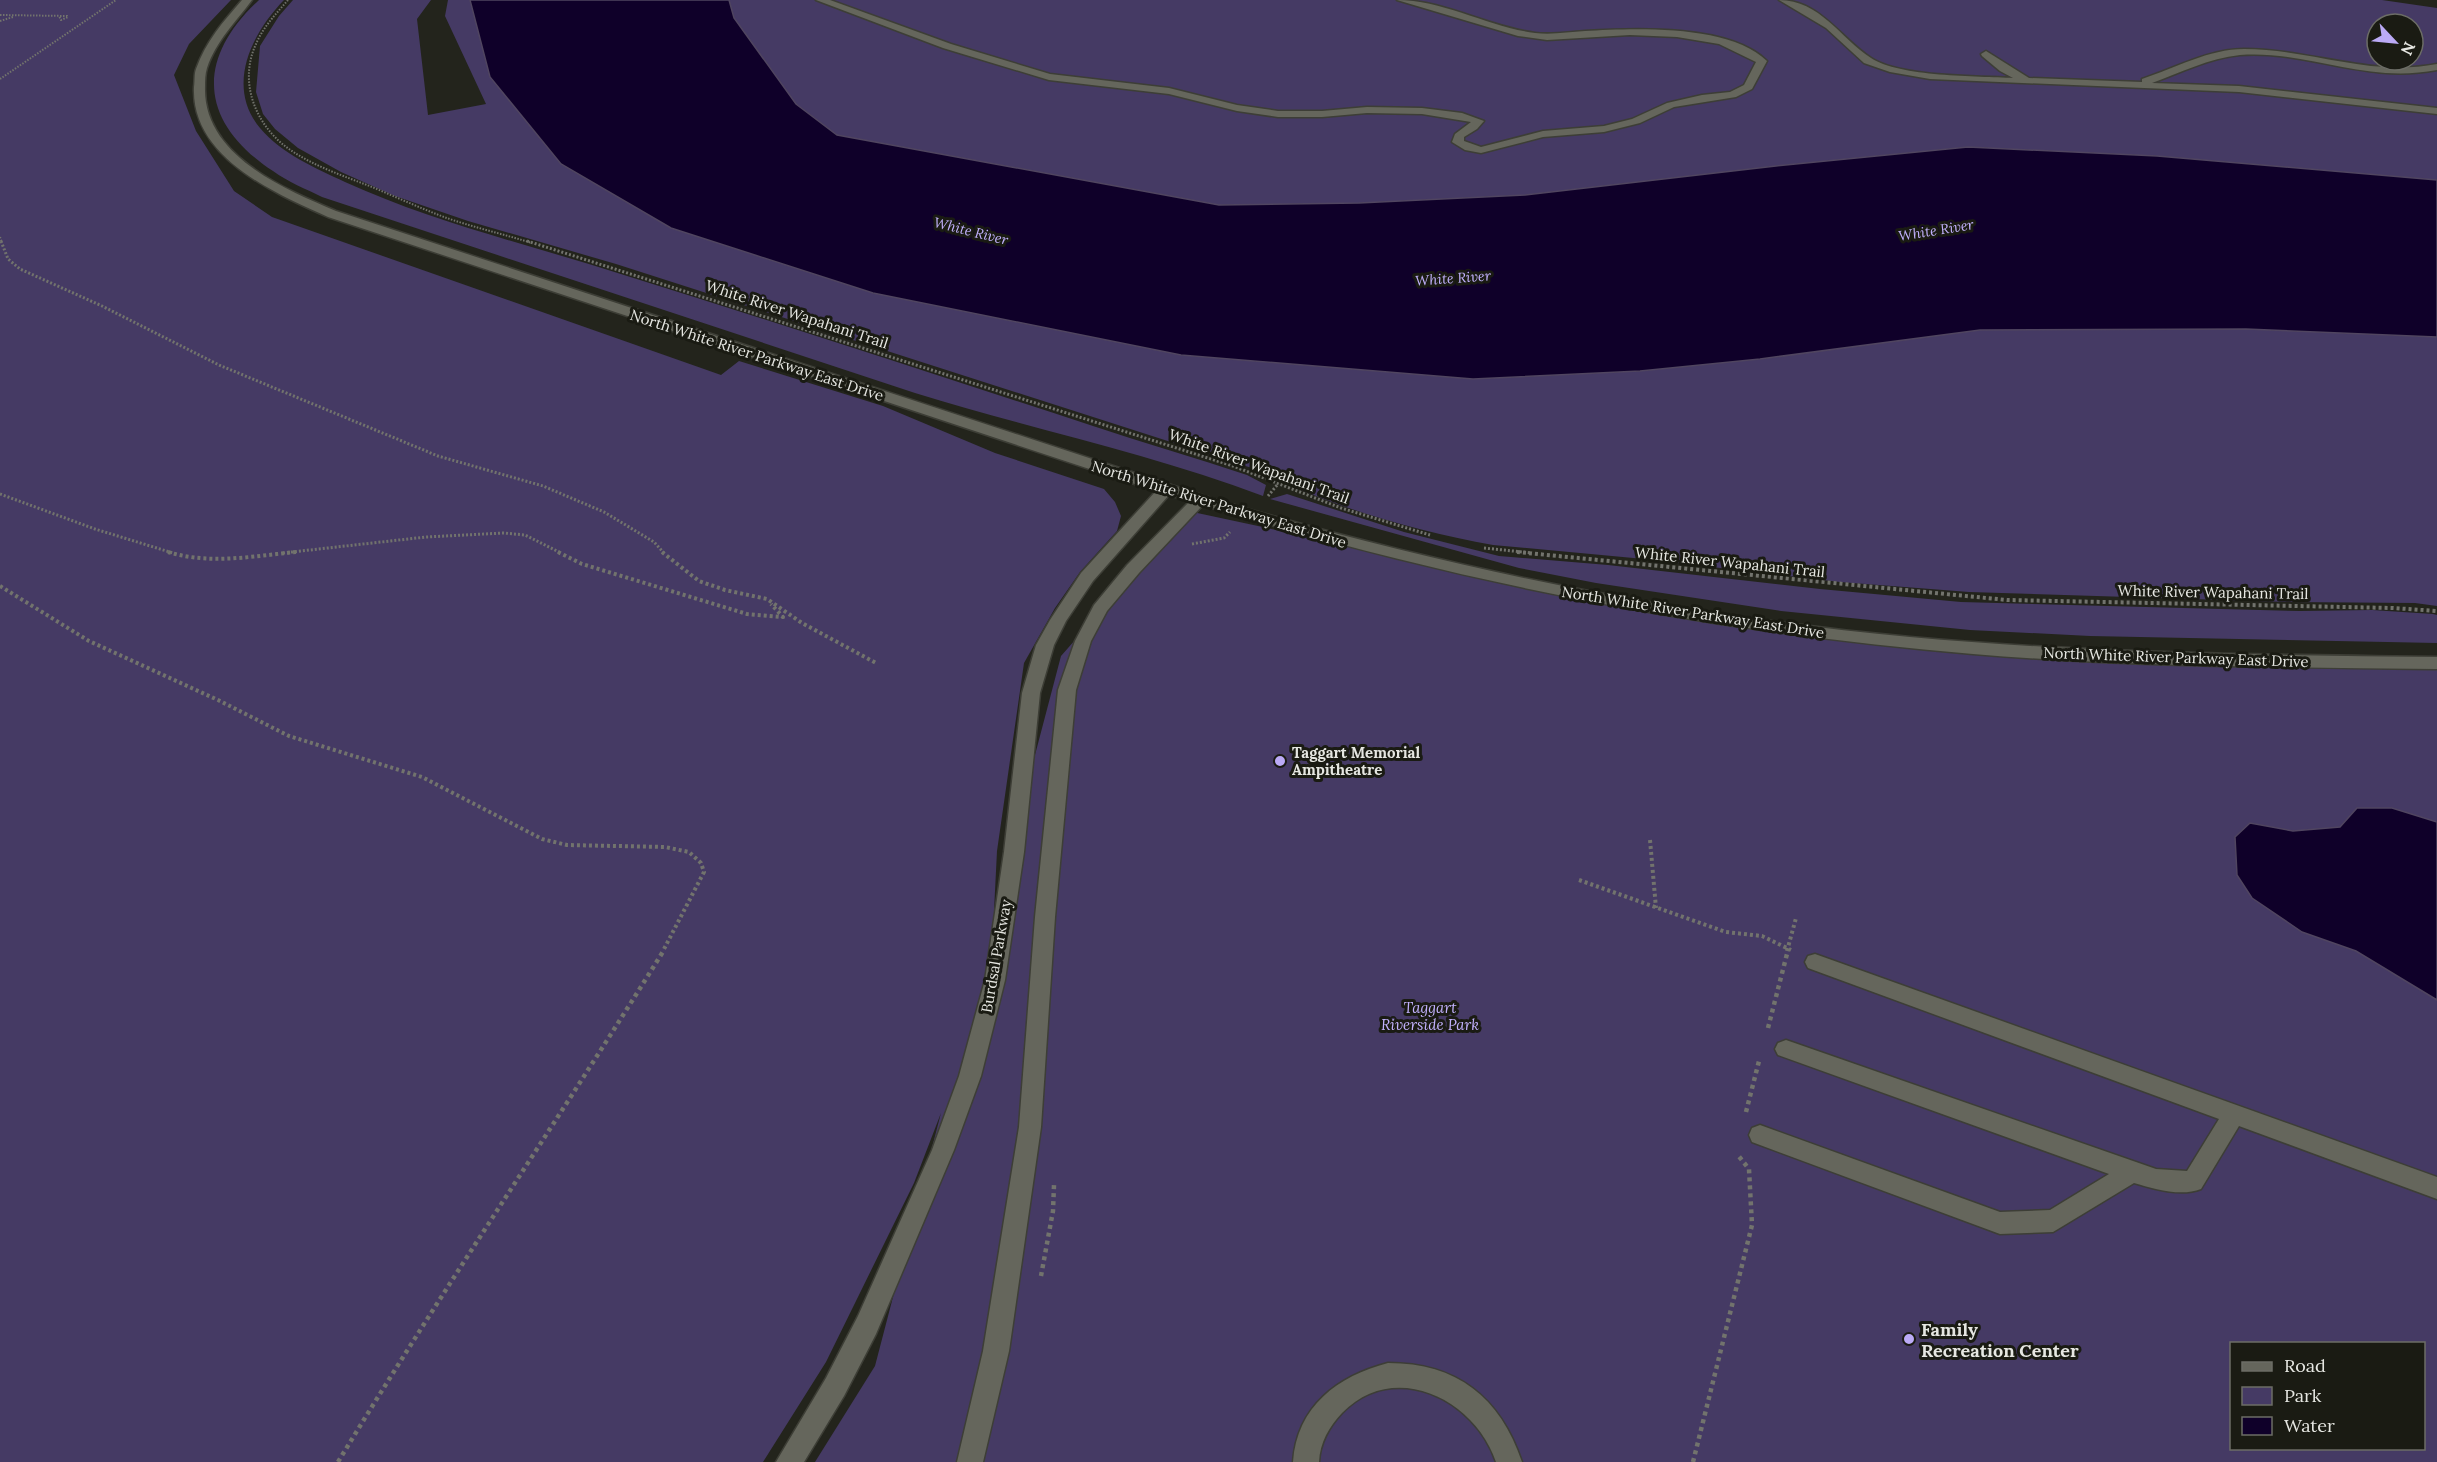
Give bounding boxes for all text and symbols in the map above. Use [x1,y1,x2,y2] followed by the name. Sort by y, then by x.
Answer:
[2365,12,2425,72] north arrow
[2397,39,2420,59] text: N
[932,213,1011,249] water label: White River
[1897,215,1976,245] water label: White River
[1414,266,1492,290] water label: White River
[703,275,891,353] street label: White River Wapahani Trail
[628,305,886,405] street label: North White River Parkway East Drive
[1166,424,1352,508] street label: White River Wapahani Trail
[1089,456,1349,552] street label: North White River Parkway East Drive
[1634,543,1826,581] street label: White River Wapahani Trail
[2117,581,2309,603] street label: White River Wapahani Trail
[1560,582,1826,642] street label: North White River Parkway East Drive
[2043,643,2309,671] street label: North White River Parkway East Drive
[1292,743,1420,779] place label: Taggart Memorial Ampitheatre
[1273,754,1287,768] marker: Taggart Memorial Ampitheatre
[977,898,1015,1014] street label: Burdsal Parkway
[1381,998,1479,1034] park label: Taggart Riverside Park
[1921,1318,2079,1362] place label: Family Recreation Center
[1902,1332,1916,1346] marker: Family Recreation Center
[2230,1342,2425,1450] legend
[2284,1354,2326,1377] text: Road
[2284,1384,2322,1407] text: Park
[2284,1414,2335,1437] text: Water

